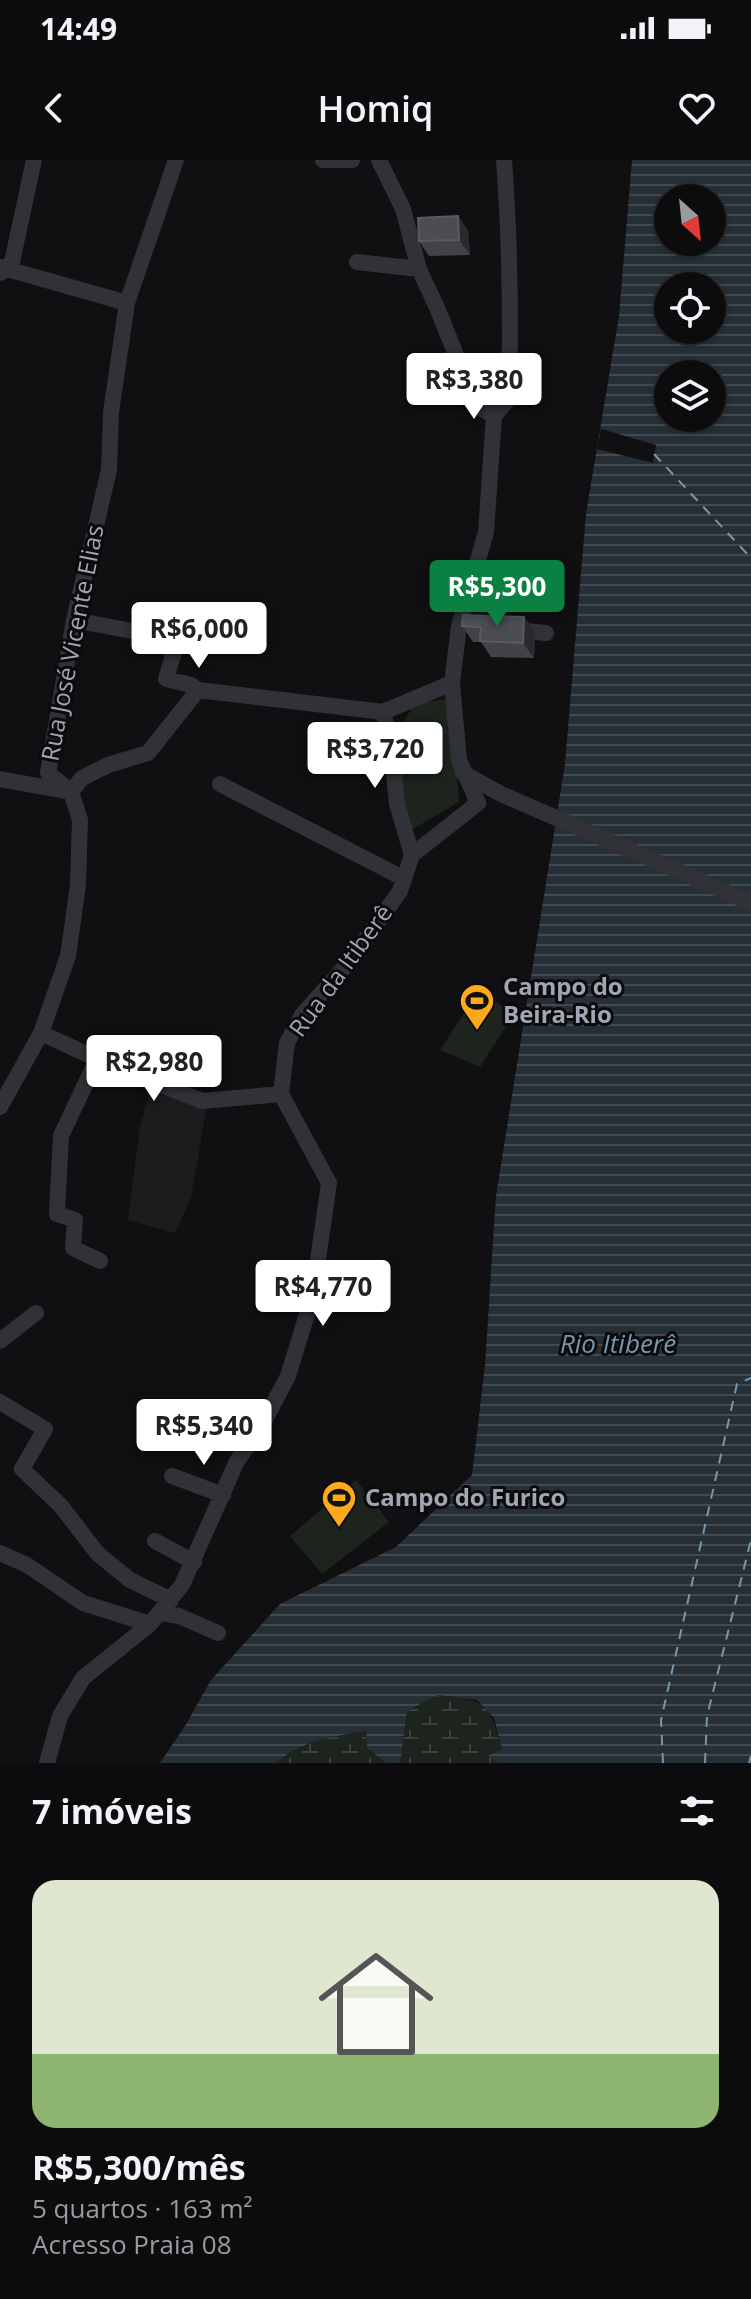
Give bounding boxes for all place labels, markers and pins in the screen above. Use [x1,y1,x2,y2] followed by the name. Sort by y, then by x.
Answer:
[400,353,548,421] pin: R$3,380
[423,560,571,628] pin: R$5,300
[125,602,273,670] pin: R$6,000
[301,722,449,790] pin: R$3,720
[503,969,623,1030] place label: Campo do Beira-Rio
[458,982,496,1032] sports icon: Campo do Beira-Rio
[80,1035,228,1103] pin: R$2,980
[249,1260,397,1328] pin: R$4,770
[130,1399,278,1467] pin: R$5,340
[320,1479,358,1529] sports icon: Campo do Furico
[365,1480,565,1513] place label: Campo do Furico

